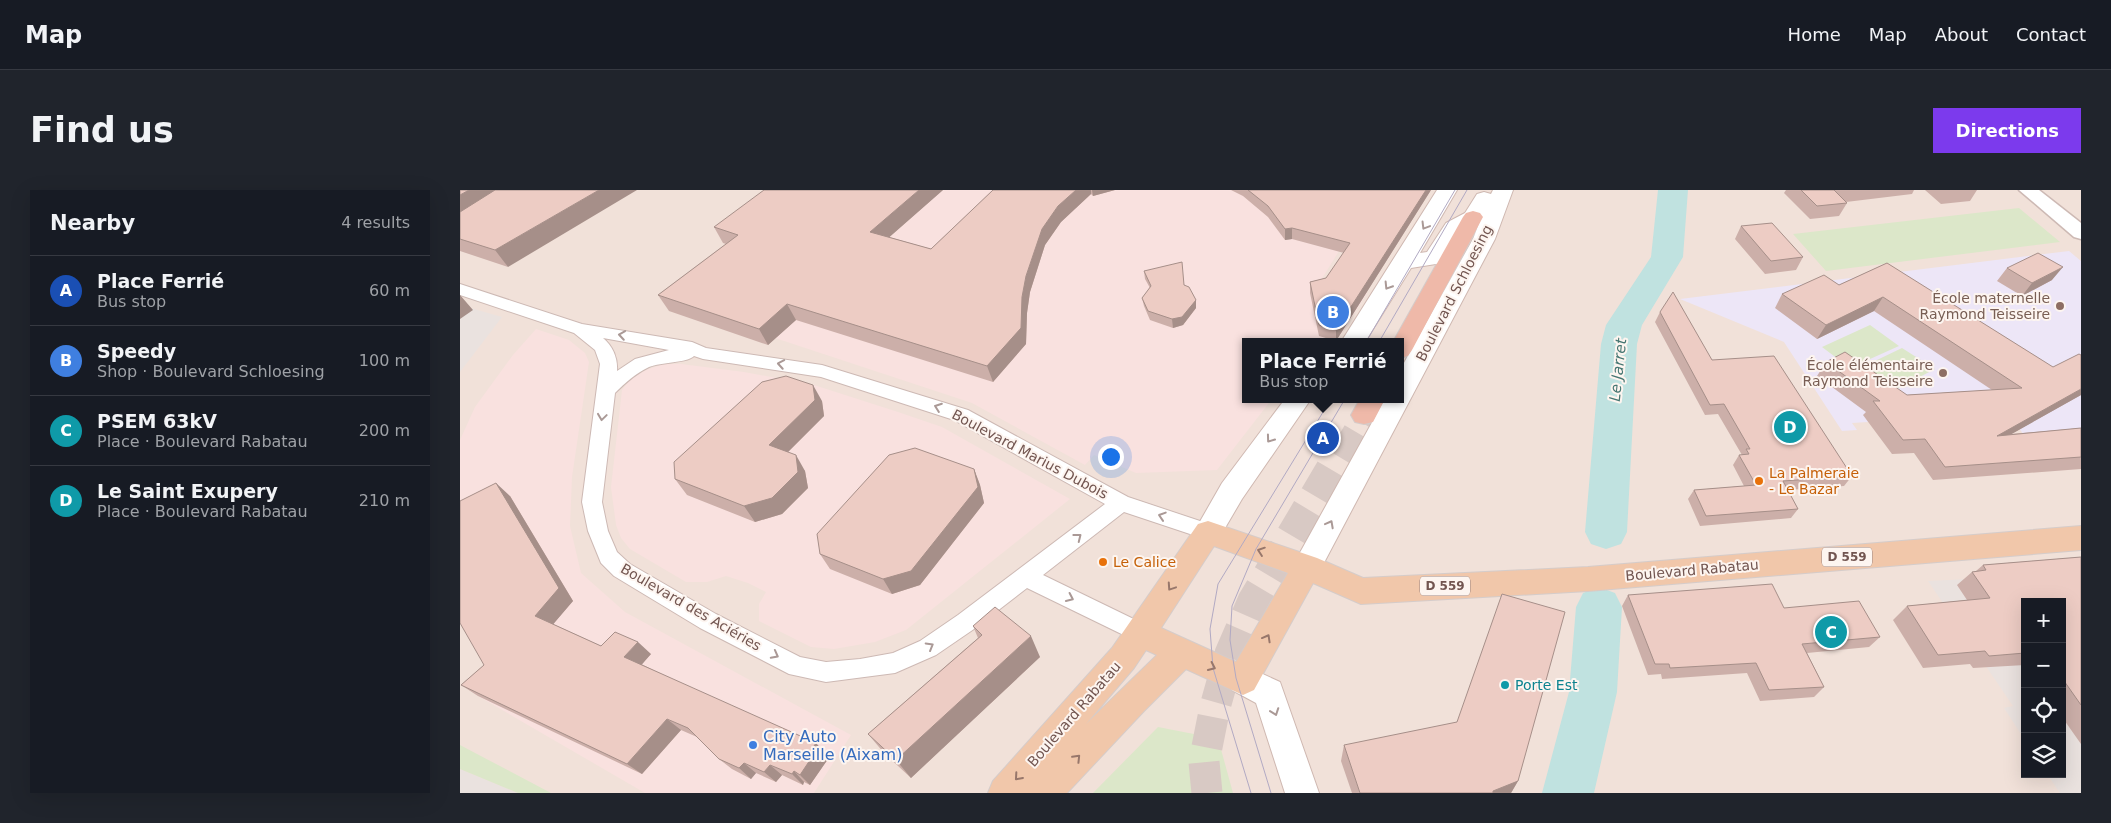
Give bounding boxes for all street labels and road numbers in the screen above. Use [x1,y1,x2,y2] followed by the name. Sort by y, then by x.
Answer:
[1413,222,1495,364] street label: Boulevard Schloesing
[949,406,1111,502] street label: Boulevard Marius Dubois
[1822,548,1872,567] road number: D 559
[1625,556,1759,584] street label: Boulevard Rabatau
[618,560,764,654] street label: Boulevard des Aciéries
[1420,576,1470,596] road number: D 559
[1024,658,1124,770] street label: Boulevard Rabatau

